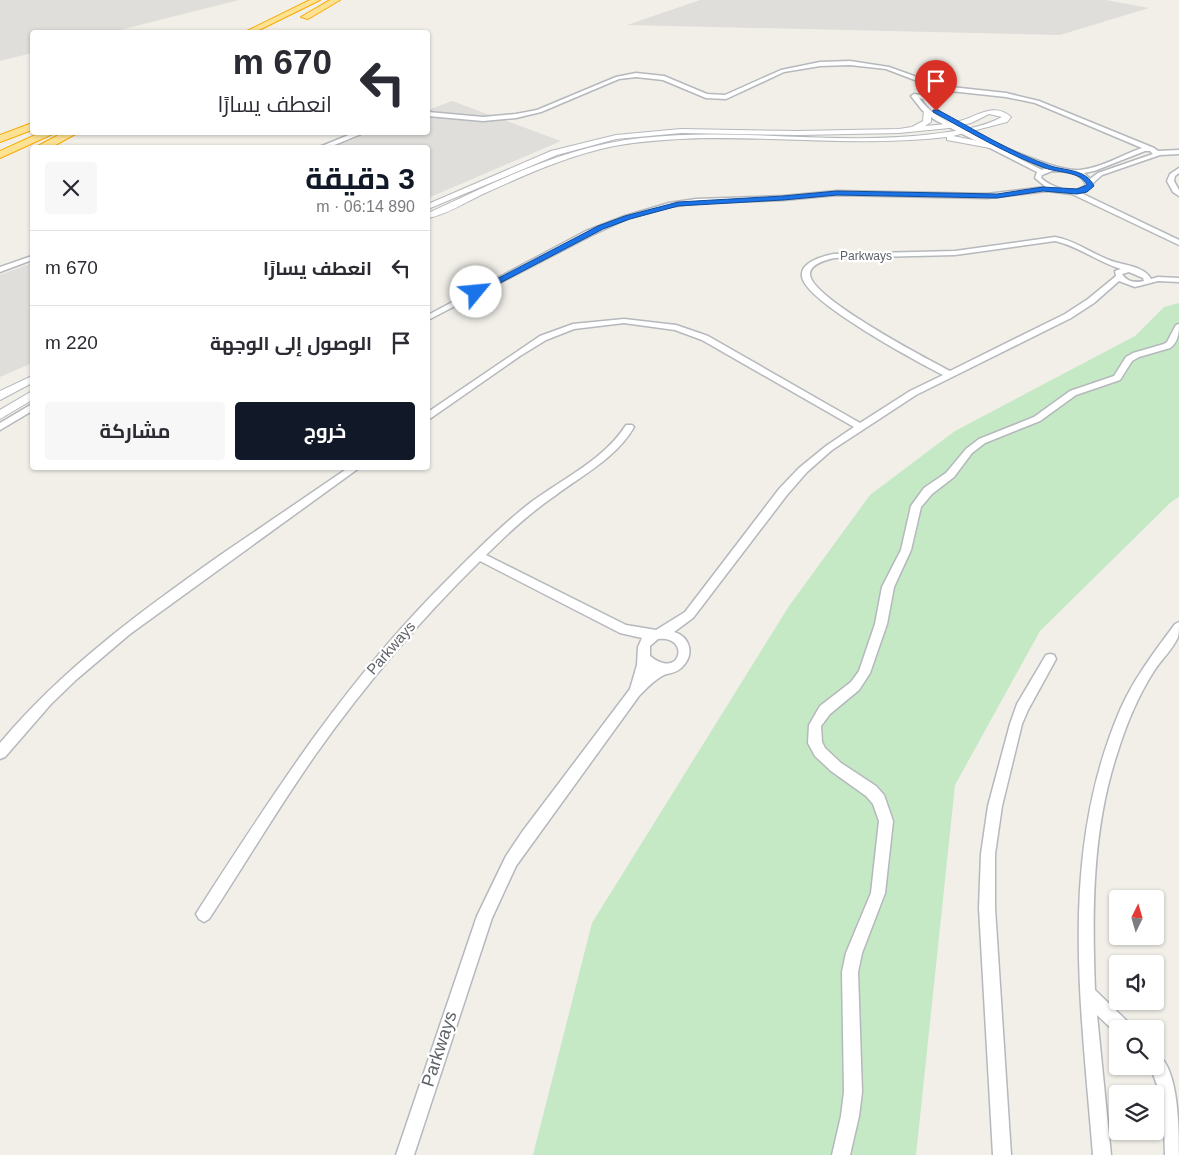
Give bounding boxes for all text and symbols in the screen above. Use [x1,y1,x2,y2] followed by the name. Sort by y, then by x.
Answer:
[233,42,332,81] text: 670 m
[350,50,415,115] icon: left
[915,60,957,111] pin
[922,67,950,95] icon: arrive
[217,92,332,117] text: انعطف يسارًا
[45,162,97,214] button: close
[305,162,415,195] text: 3 دقيقة
[316,198,415,215] text: 890 m · 06:14
[840,249,892,263] street label: Parkways
[387,254,415,282] icon: left
[45,257,98,278] text: 670 m
[263,258,372,279] text: انعطف يسارًا
[449,265,501,317] position arrow
[387,329,415,357] icon: arrive
[45,332,98,353] text: 220 m
[210,333,372,354] text: الوصول إلى الوجهة
[45,402,225,460] button: مشاركة
[235,402,415,460] button: خروج
[363,618,418,678] street label: Parkways
[1109,890,1164,945] north arrow
[1109,890,1164,1140] map controls
[1109,955,1164,1010] button: sound
[417,1009,461,1089] street label: Parkways
[1109,1020,1164,1075] button: search
[1109,1085,1164,1140] button: layers

